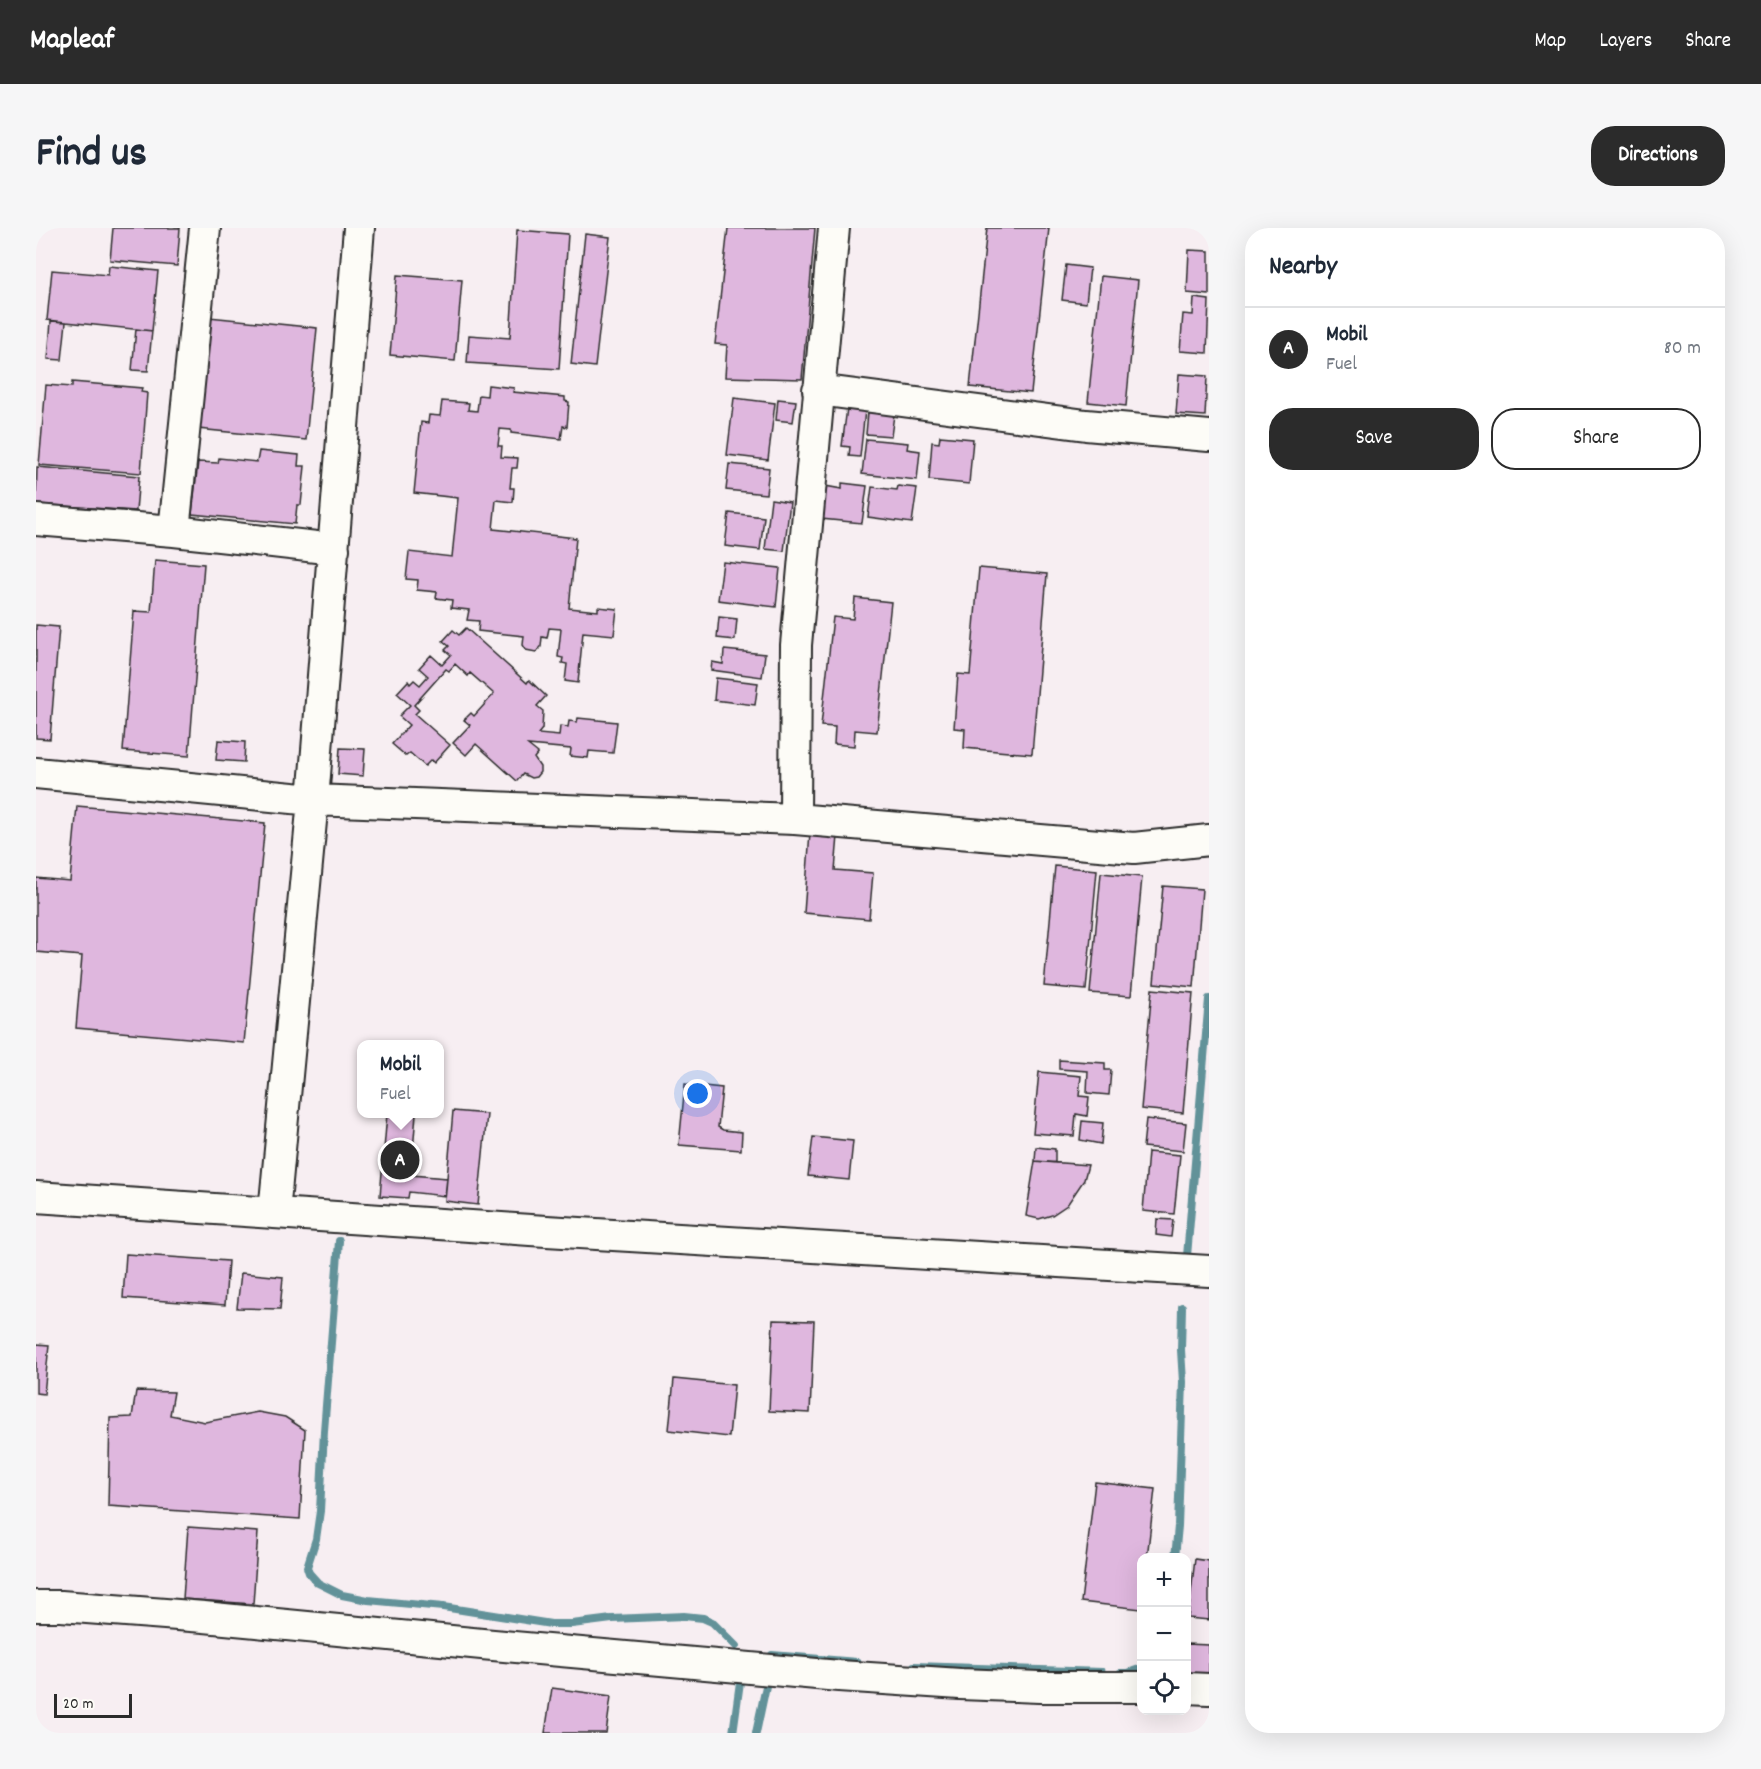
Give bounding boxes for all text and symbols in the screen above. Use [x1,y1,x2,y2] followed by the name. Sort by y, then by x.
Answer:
[30,22,114,62] text: Mapleaf
[1535,27,1566,57] text: Map
[1599,27,1652,57] text: Layers
[1685,27,1731,57] text: Share
[36,126,147,186] text: Find us
[1591,126,1725,186] button: Directions
[1269,249,1337,286] text: Nearby
[1326,320,1367,351] text: Mobil
[1283,335,1294,363] text: A
[1664,335,1701,363] text: 80 m
[1326,351,1357,379] text: Fuel
[1269,408,1479,470] button: Save
[1491,408,1701,470] button: Share
[357,1040,444,1118] popup
[380,1050,421,1081] text: Mobil
[683,1079,712,1108] your location
[380,1081,411,1109] text: Fuel
[380,1138,420,1182] pin: A
[1137,1553,1191,1715] map controls
[1137,1553,1191,1607] button: +
[1137,1607,1191,1661] button: −
[1137,1661,1191,1715] button: locate
[54,1691,132,1718] scale bar
[63,1693,93,1716] text: 20 m

